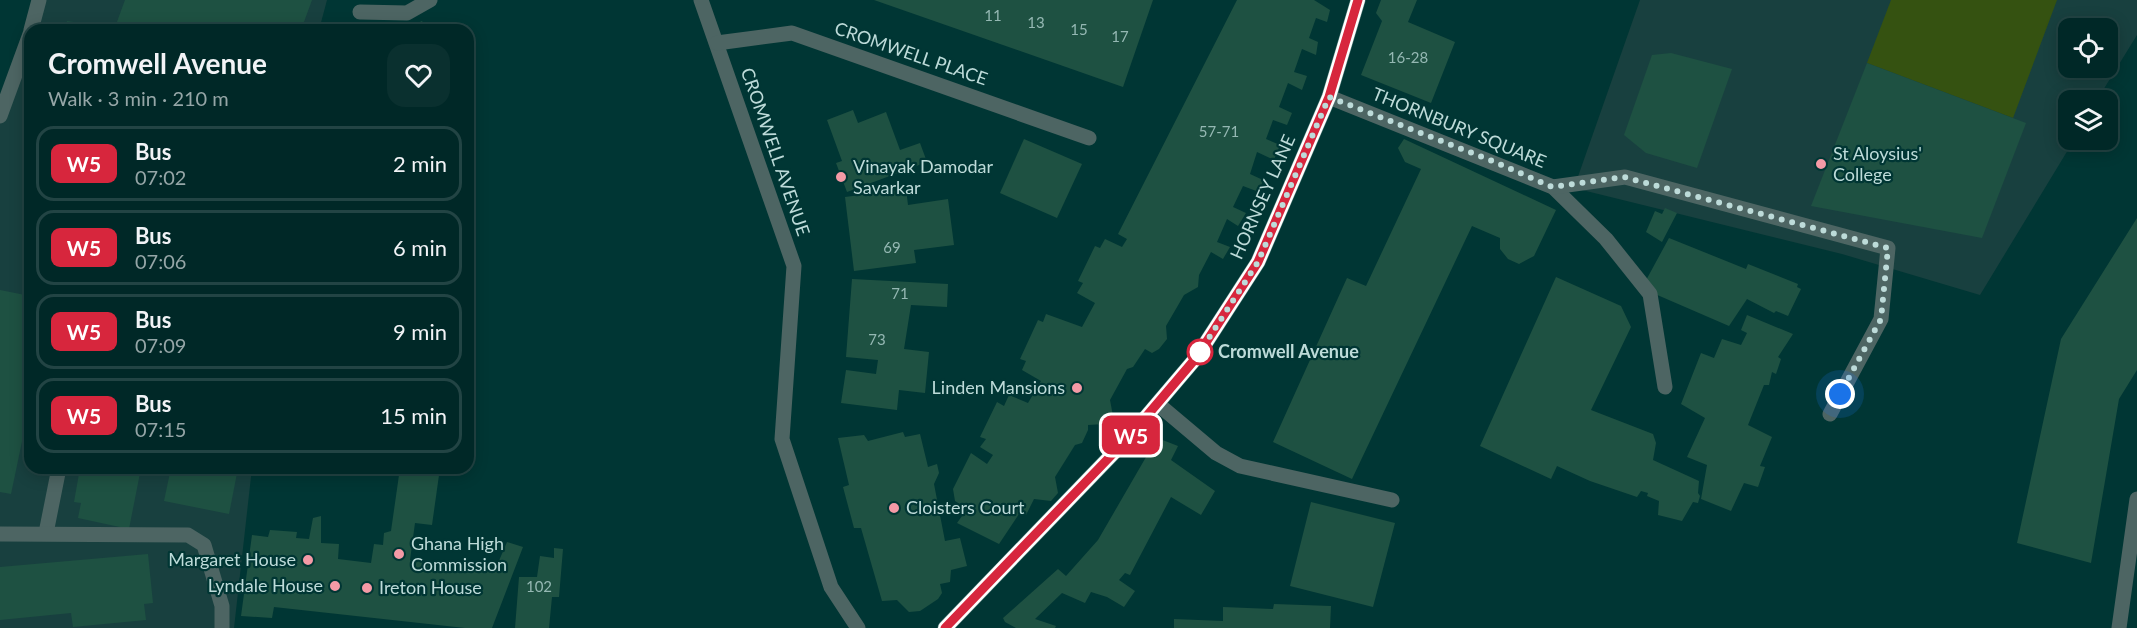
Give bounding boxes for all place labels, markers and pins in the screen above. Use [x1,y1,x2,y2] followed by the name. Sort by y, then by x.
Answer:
[1833,142,1922,185] place label: St Aloysius' College
[853,155,994,198] place label: Vinayak Damodar Savarkar
[1814,157,1828,171] marker: St Aloysius' College
[834,170,848,184] marker: Vinayak Damodar Savarkar
[1187,339,1213,365] marker: Cromwell Avenue
[1218,340,1359,362] place label: Cromwell Avenue
[932,376,1065,398] place label: Linden Mansions
[1070,381,1084,395] marker: Linden Mansions
[906,496,1025,518] place label: Cloisters Court
[887,501,901,515] marker: Cloisters Court
[411,532,507,575] place label: Ghana High Commission
[392,547,406,561] marker: Ghana High Commission
[168,548,296,570] place label: Margaret House
[301,553,315,567] marker: Margaret House
[208,574,323,596] place label: Lyndale House
[379,576,482,598] place label: Ireton House
[328,579,342,593] marker: Lyndale House
[360,581,374,595] marker: Ireton House

